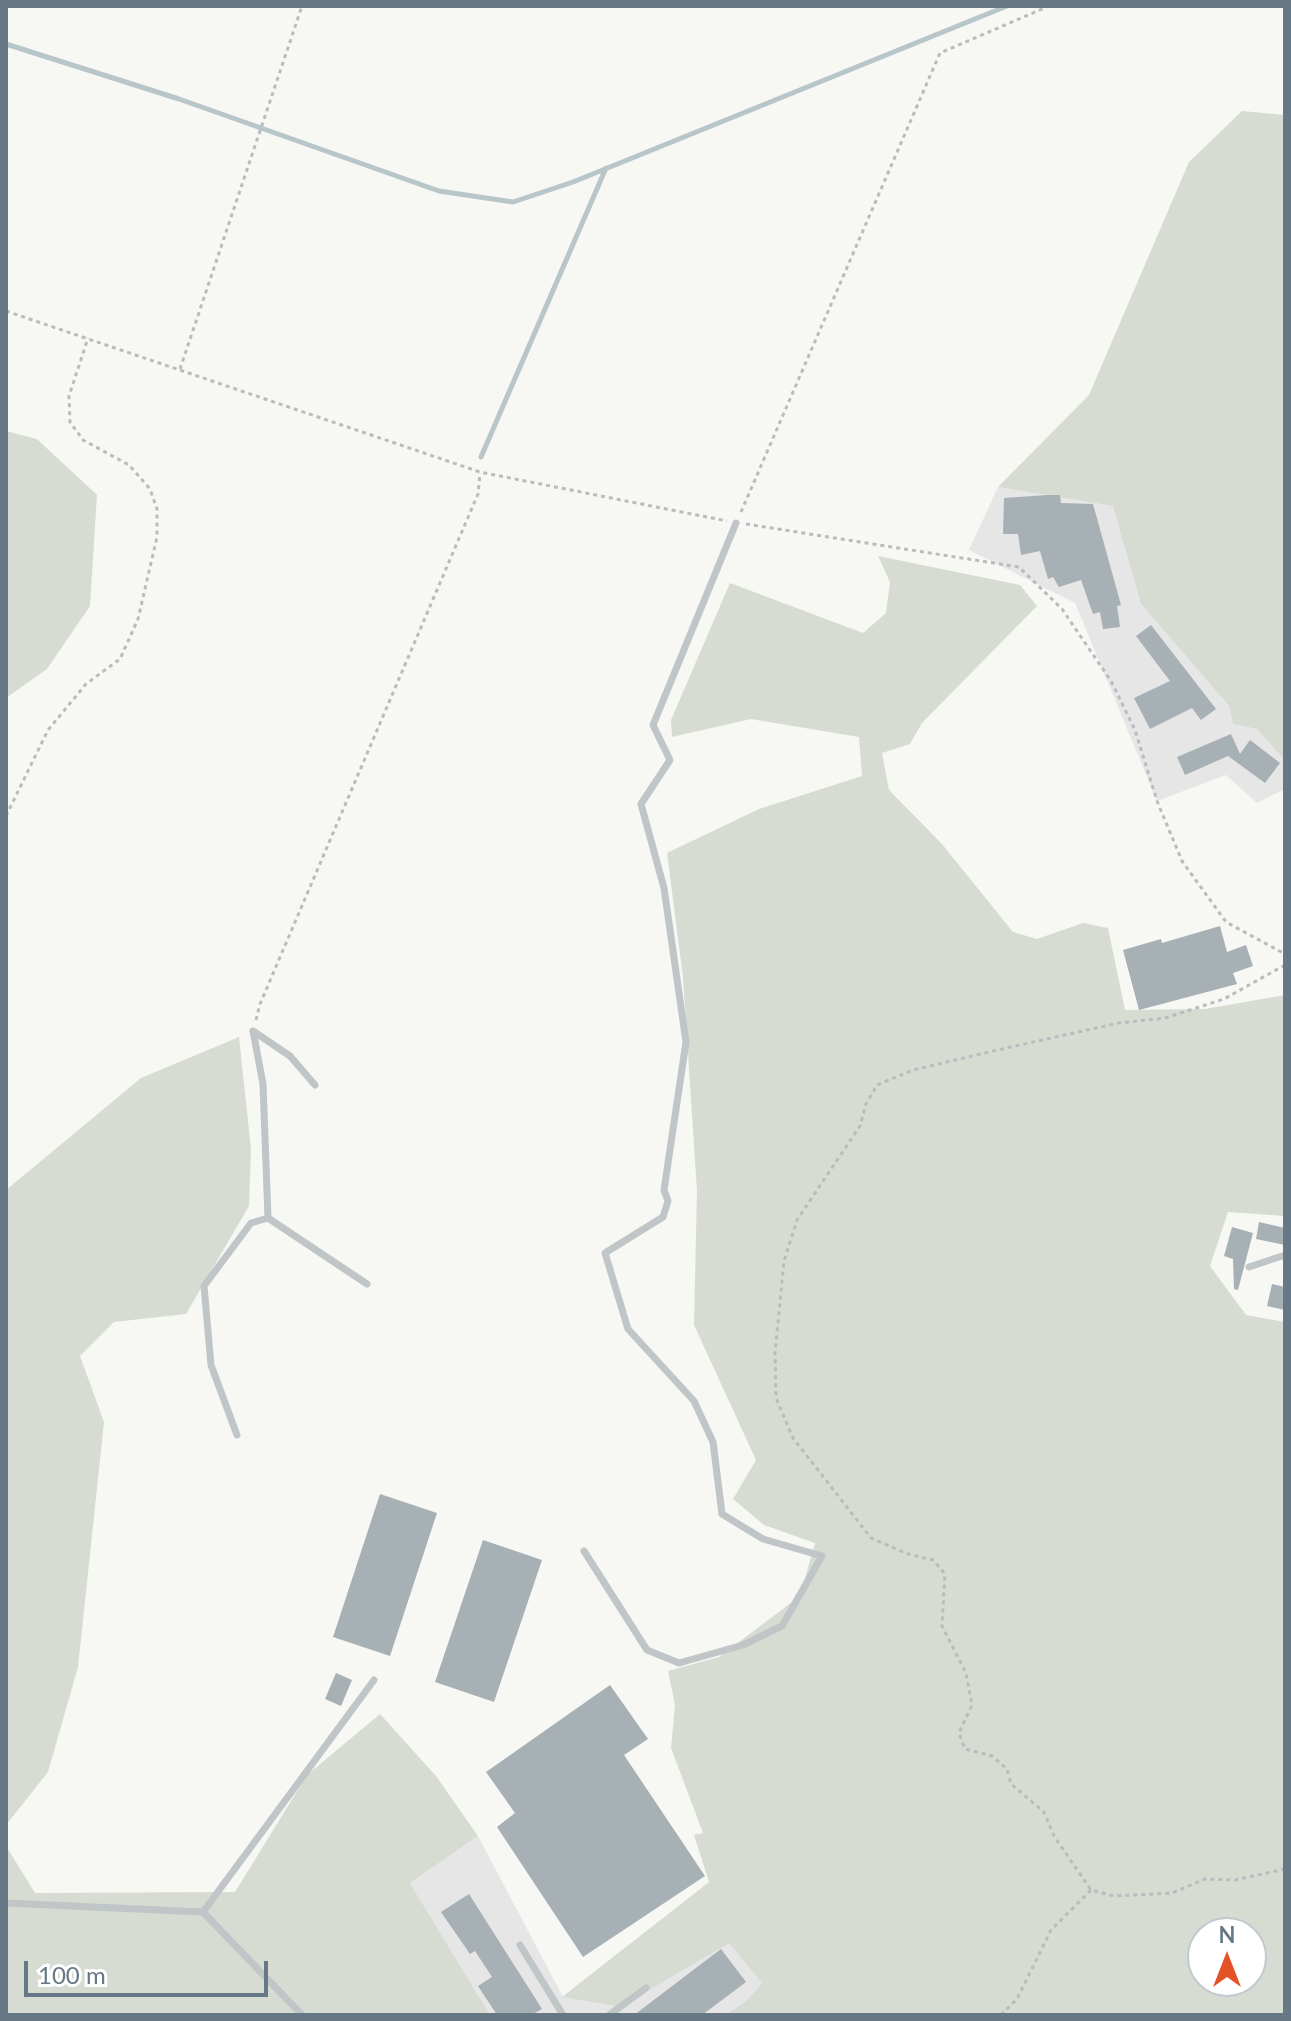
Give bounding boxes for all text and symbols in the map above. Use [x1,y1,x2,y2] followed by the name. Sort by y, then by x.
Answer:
[1187,1917,1267,1997] north arrow
[1219,1921,1235,1948] text: N
[28,1945,272,1995] scale bar
[38,1960,106,1989] text: 100 m

